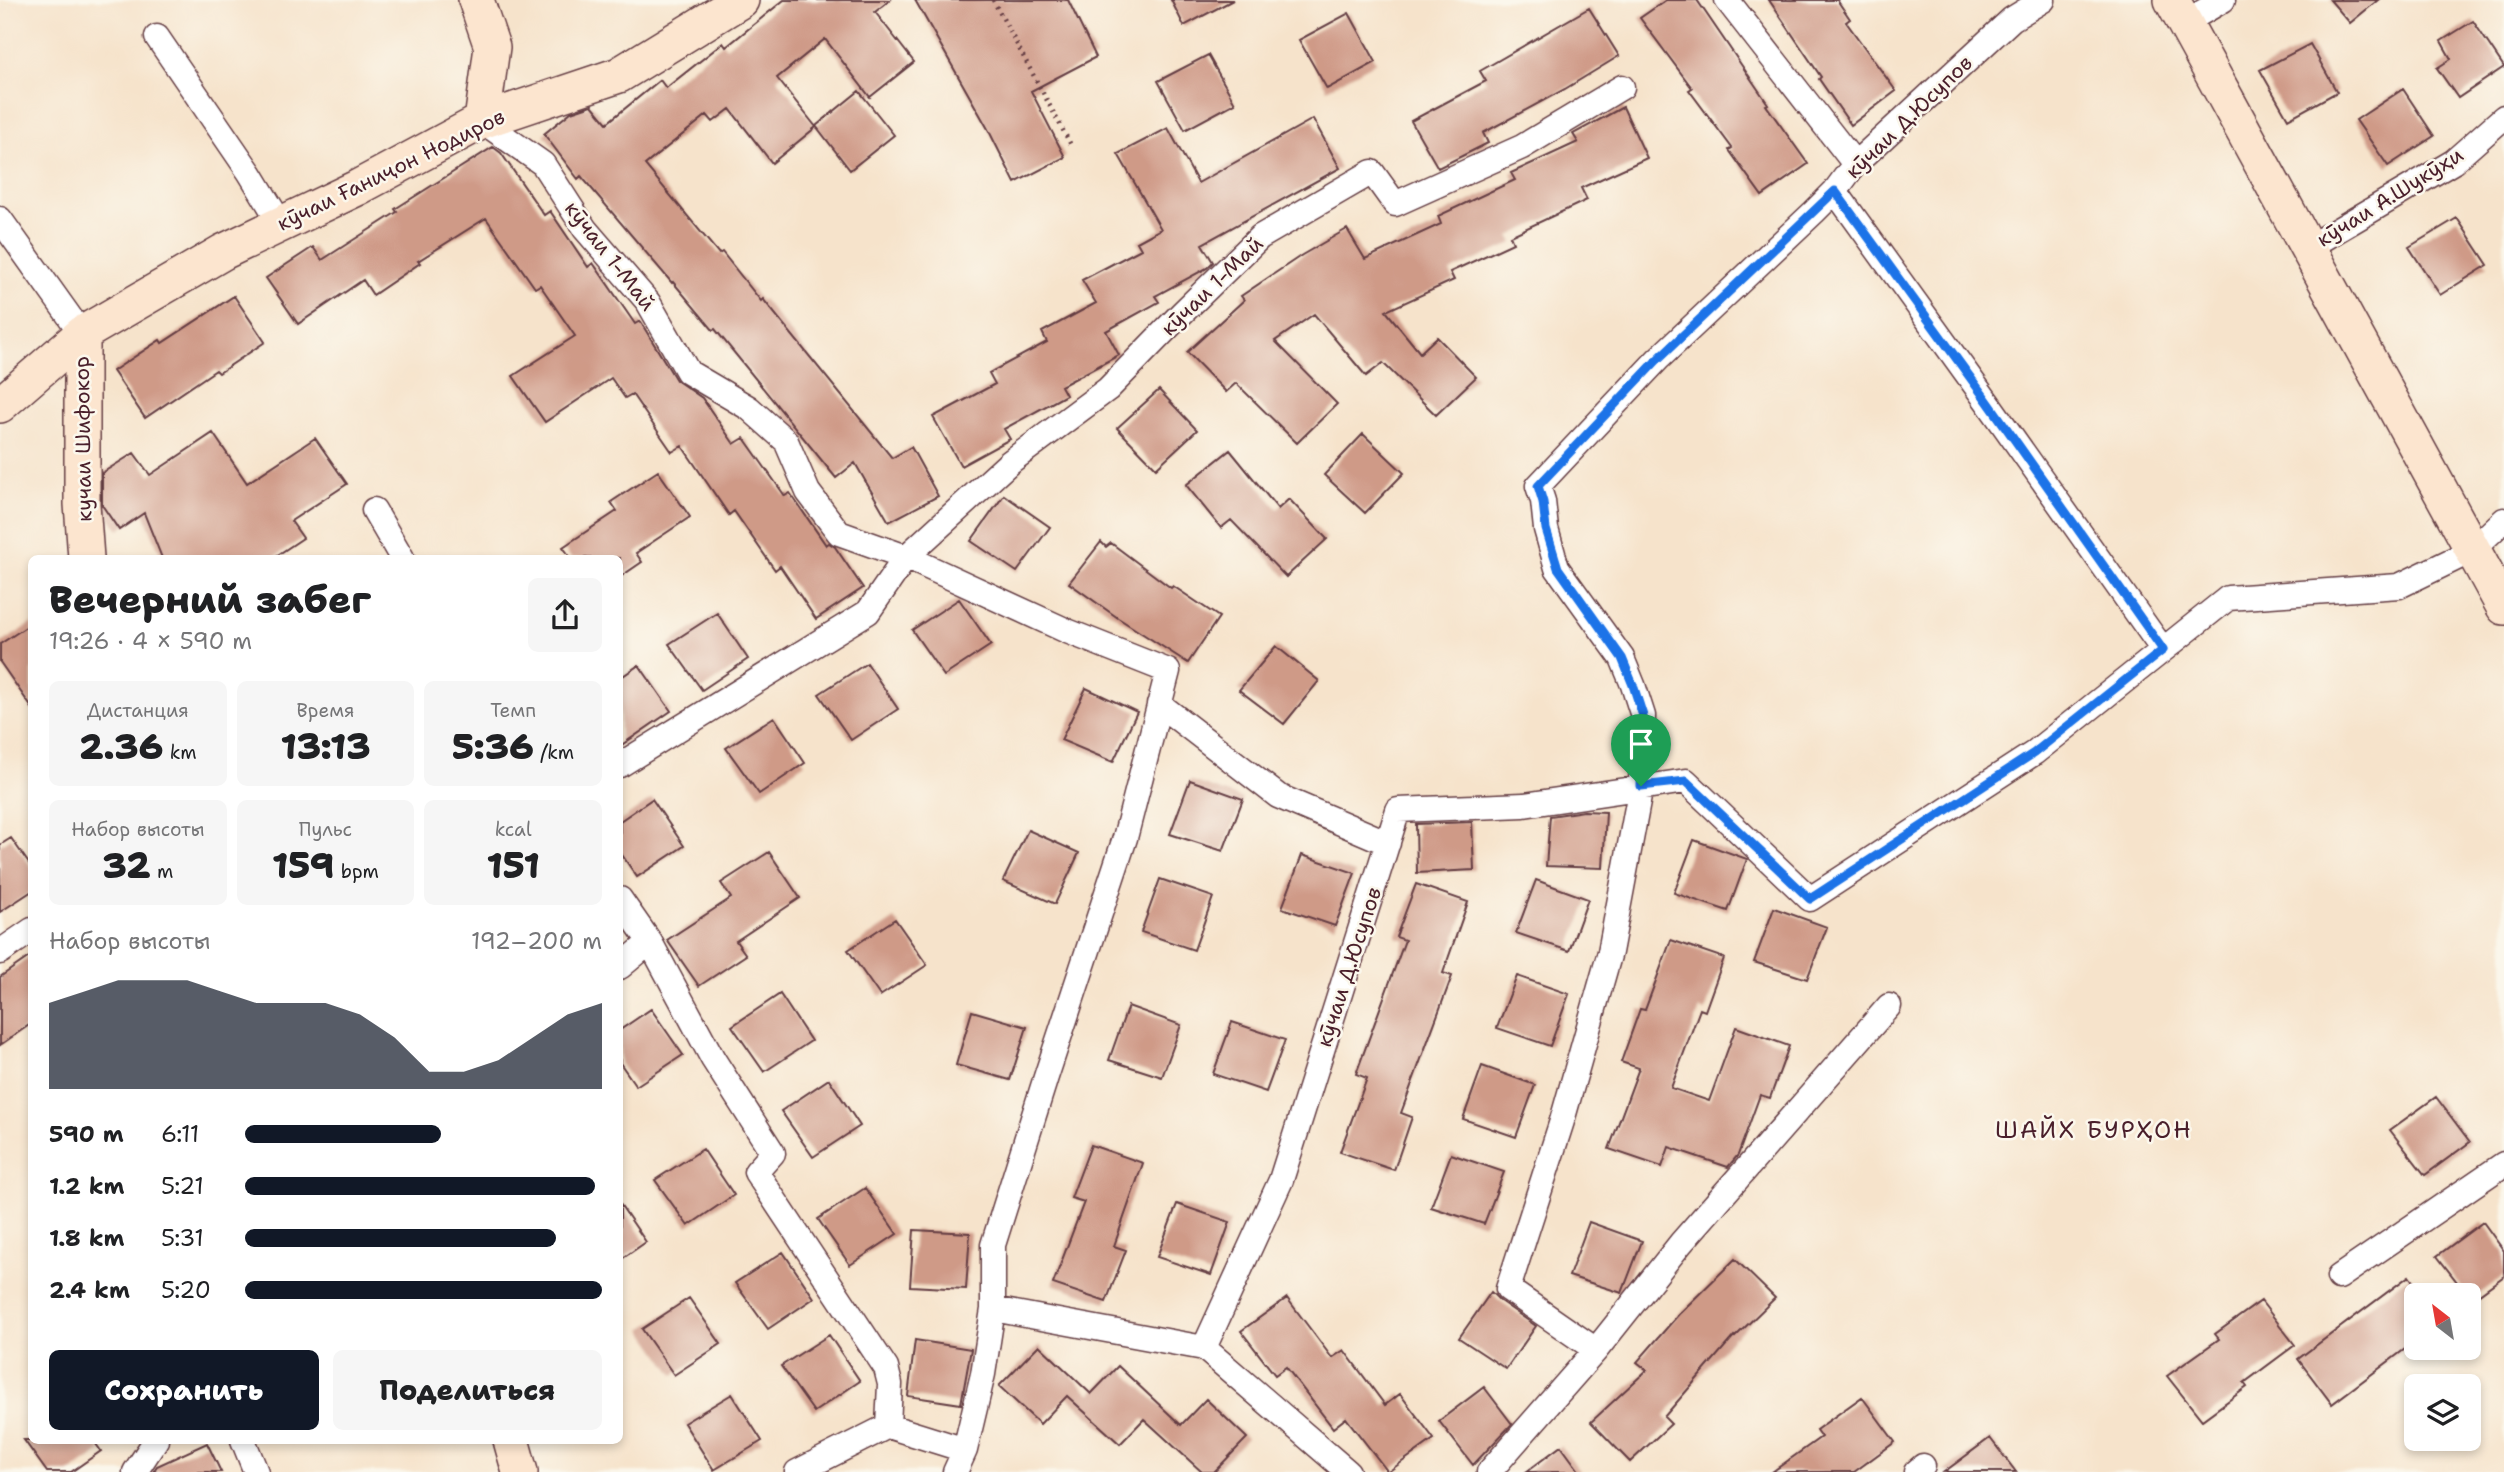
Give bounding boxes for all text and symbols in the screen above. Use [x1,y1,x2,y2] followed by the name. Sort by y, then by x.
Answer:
[1839,49,1979,185] street label: кӯчаи Д.Юсупов
[272,103,510,237] street label: кӯчаи Ғаниҷон Нодиров
[2311,141,2469,253] street label: кӯчаи А.Шукӯҳи
[558,195,662,317] street label: кӯчаи 1-Май
[1155,230,1269,342] street label: кӯчаи 1-Май
[68,356,98,522] street label: кучаи Шифокор
[49,574,371,625] text: Вечерний забег
[528,578,602,652] button: share
[49,626,252,656] text: 19:26 · 4 × 590 m
[87,698,189,723] text: Дистанция
[297,698,354,723] text: Время
[490,698,536,723] text: Темп
[1611,714,1671,786] pin
[79,723,163,770] text: 2.36
[280,723,371,770] text: 13:13
[452,723,534,770] text: 5:36
[1622,725,1660,763] icon: arrive
[163,740,197,765] text: km
[534,740,574,765] text: /km
[71,817,204,842] text: Набор высоты
[299,817,352,842] text: Пульс
[495,817,532,842] text: kcal
[102,842,150,889] text: 32
[272,842,334,889] text: 159
[486,842,540,889] text: 151
[150,859,173,884] text: m
[334,859,379,884] text: bpm
[1310,884,1388,1050] street label: кӯчаи Д.Юсупов
[49,926,210,956] text: Набор высоты
[471,926,602,956] text: 192–200 m
[1995,1114,2193,1146] district label: ШАЙХ БУРҲОН
[49,1119,124,1149] text: 590 m
[161,1119,199,1149] text: 6:11
[49,1171,125,1201] text: 1.2 km
[161,1171,204,1201] text: 5:21
[49,1223,124,1253] text: 1.8 km
[161,1223,204,1253] text: 5:31
[49,1275,130,1305] text: 2.4 km
[161,1275,211,1305] text: 5:20
[2404,1283,2482,1360] north arrow
[2404,1283,2481,1451] map controls
[49,1350,319,1430] button: Сохранить
[333,1350,602,1430] button: Поделиться
[2404,1374,2481,1451] button: layers

